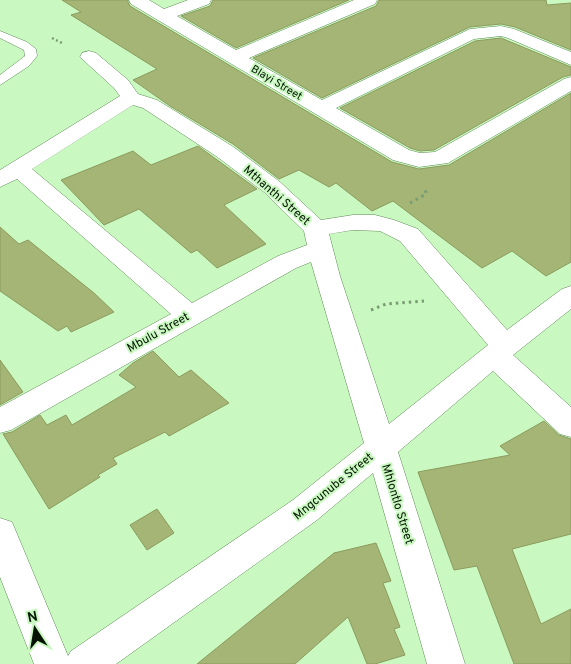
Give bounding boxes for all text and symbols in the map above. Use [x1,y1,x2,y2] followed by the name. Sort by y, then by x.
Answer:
[248,62,305,104] street label: Blayi Street
[239,162,313,229] street label: Mthanthi Street
[124,309,192,357] street label: Mbulu Street
[290,449,377,524] street label: Mngcunube Street
[377,462,417,546] street label: Mhlontlo Street
[10,604,60,654] north arrow
[26,608,39,627] text: N

